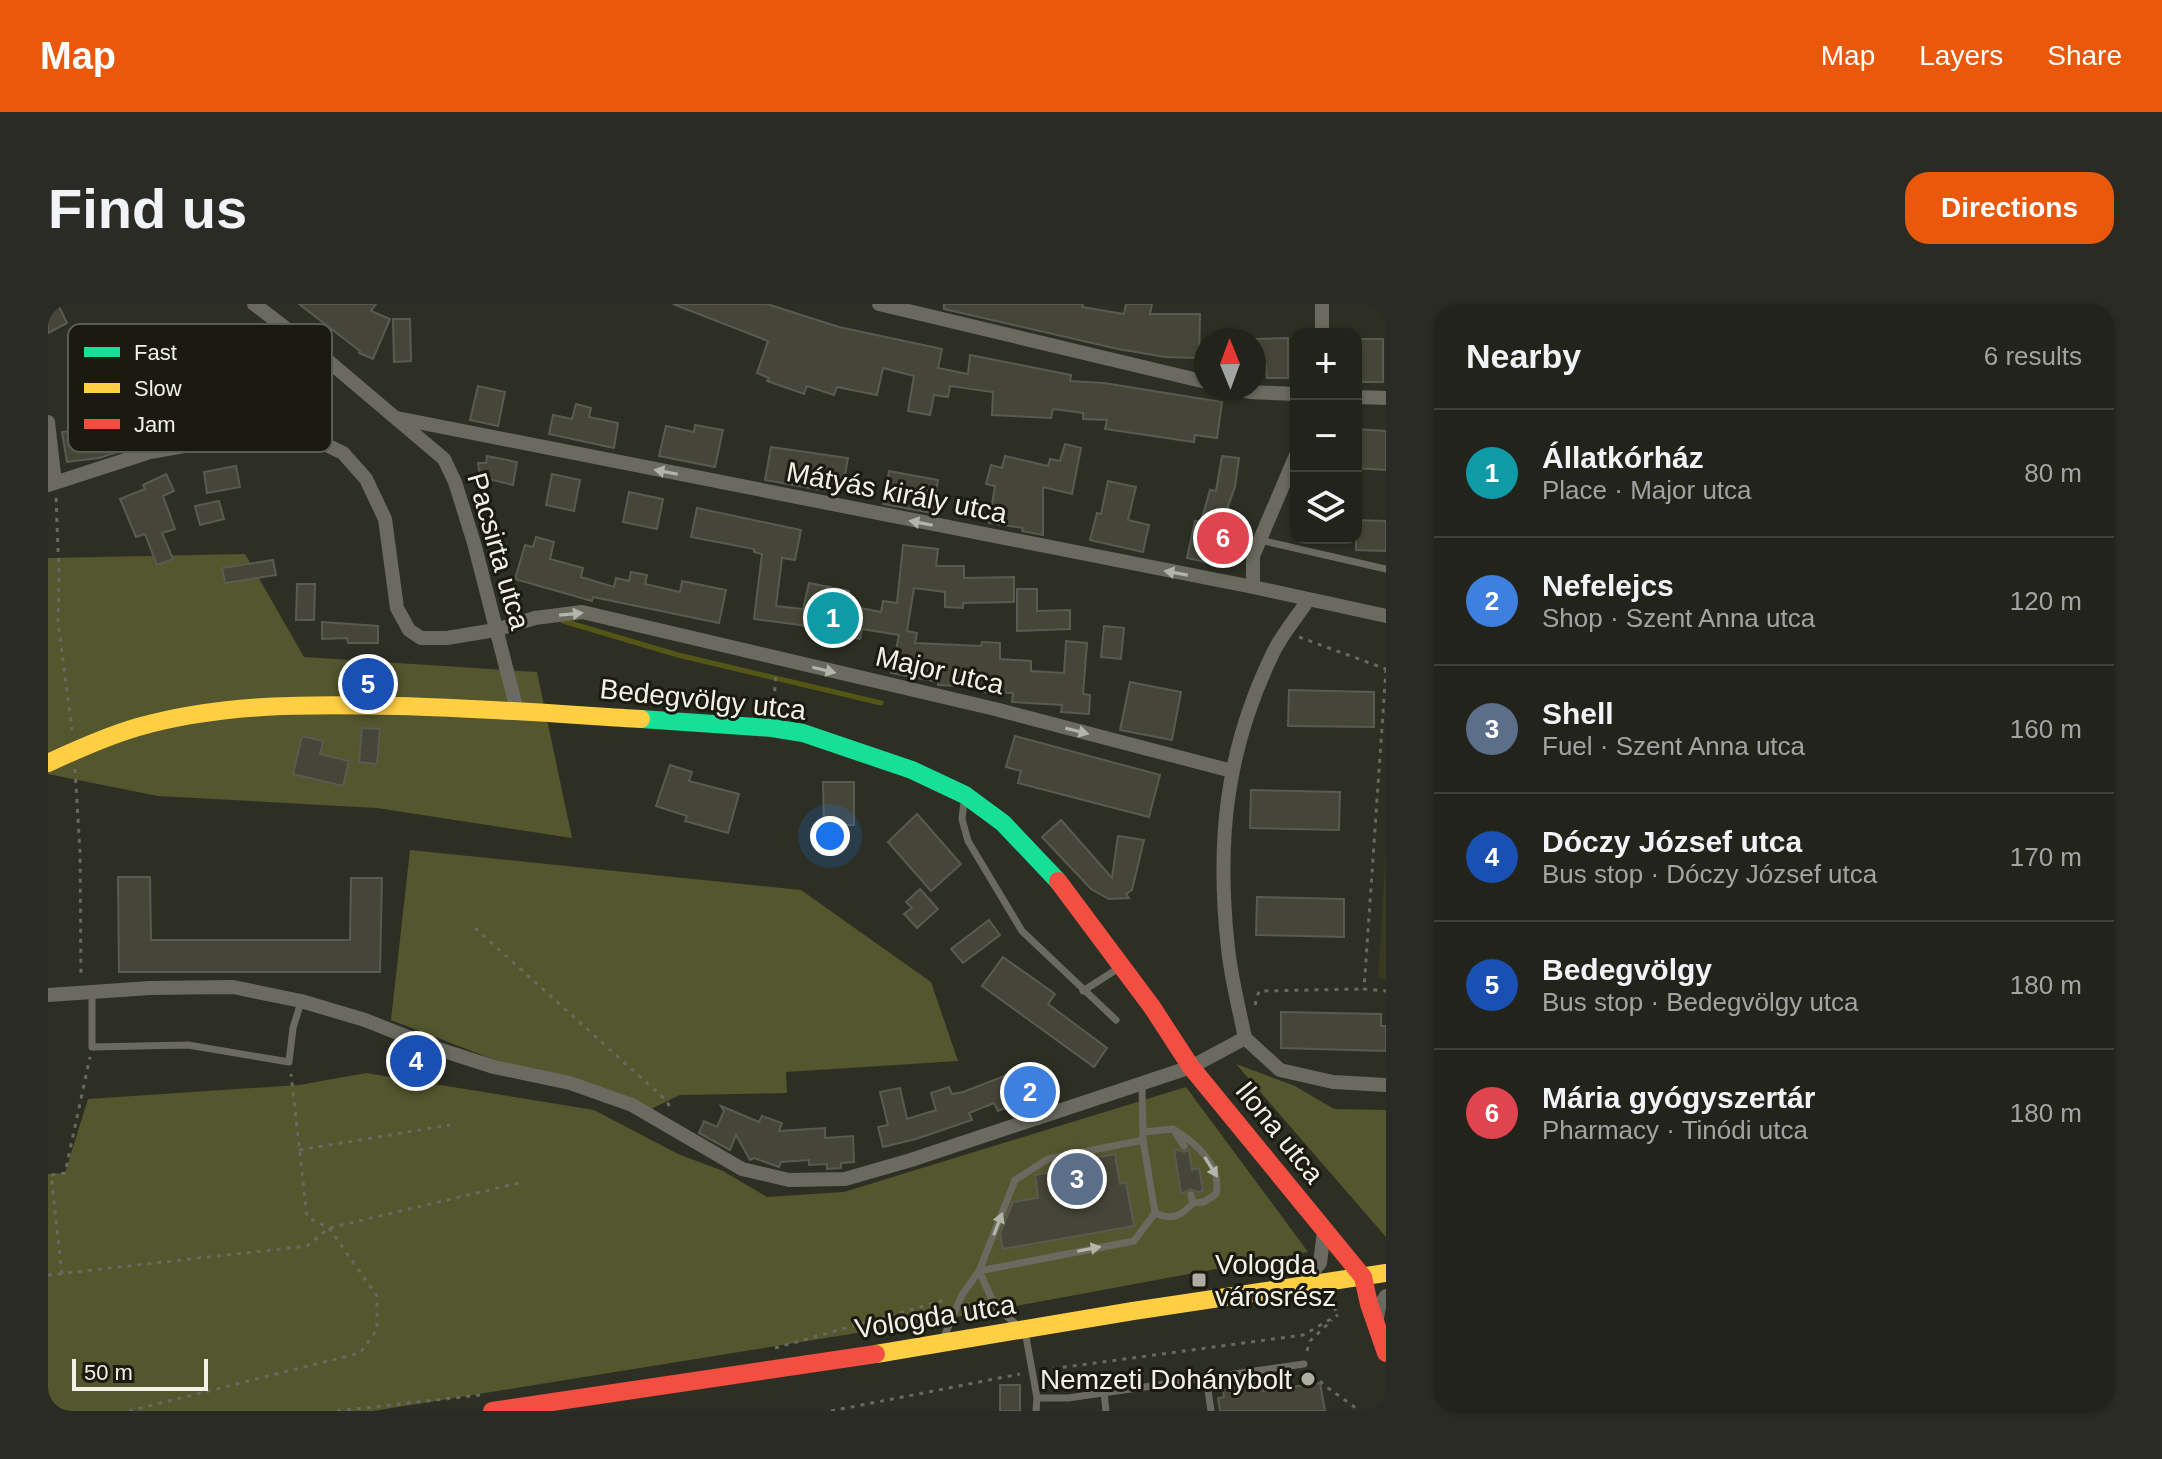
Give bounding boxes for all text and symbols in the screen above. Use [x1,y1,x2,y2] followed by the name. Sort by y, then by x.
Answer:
[40,35,116,77] text: Map
[1821,40,1875,71] text: Map
[1919,40,2003,71] text: Layers
[2047,40,2122,71] text: Share
[1905,172,2114,244] button: Directions
[48,177,247,240] text: Find us
[68,324,332,452] legend
[1194,328,1266,400] north arrow
[1290,328,1362,544] map controls
[1290,328,1362,400] button: +
[1466,337,1581,375] text: Nearby
[134,340,177,365] text: Fast
[1984,341,2082,371] text: 6 results
[134,376,182,401] text: Slow
[1290,400,1362,472] button: −
[134,412,176,437] text: Jam
[1542,441,1704,474] text: Állatkórház
[784,456,1010,529] street label: Mátyás király utca
[1485,458,1499,488] text: 1
[2024,458,2082,488] text: 80 m
[654,465,679,478] one-way arrow
[461,469,536,634] street label: Pacsirta utca
[1290,472,1362,544] button: layers
[1542,475,1752,505] text: Place · Major utca
[1197,508,1249,568] pin: 6
[908,517,933,529] one-way arrow
[1164,567,1189,579] one-way arrow
[1542,569,1674,602] text: Nefelejcs
[1485,586,1499,616] text: 2
[2010,586,2082,616] text: 120 m
[807,588,859,648] pin: 1
[1542,603,1815,633] text: Shop · Szent Anna utca
[559,607,584,620] one-way arrow
[873,641,1007,700] street label: Major utca
[342,654,394,714] pin: 5
[812,664,837,676] one-way arrow
[598,673,808,726] street label: Bedegvölgy utca
[1542,697,1614,730] text: Shell
[1485,714,1499,744] text: 3
[2010,714,2082,744] text: 160 m
[1064,725,1089,737] one-way arrow
[1542,731,1805,761] text: Fuel · Szent Anna utca
[810,816,850,856] your location
[1542,825,1802,858] text: Dóczy József utca
[1485,842,1499,872] text: 4
[2010,842,2082,872] text: 170 m
[1542,859,1877,889] text: Bus stop · Dóczy József utca
[1542,953,1712,986] text: Bedegvölgy
[1485,970,1499,1000] text: 5
[2010,970,2082,1000] text: 180 m
[1542,987,1859,1017] text: Bus stop · Bedegvölgy utca
[390,1031,442,1091] pin: 4
[1004,1062,1056,1122] pin: 2
[1229,1075,1330,1190] street label: Ilona utca
[1542,1081,1815,1114] text: Mária gyógyszertár
[1485,1098,1499,1128] text: 6
[2010,1098,2082,1128] text: 180 m
[1542,1115,1808,1145] text: Pharmacy · Tinódi utca
[1051,1149,1103,1209] pin: 3
[1204,1156,1218,1178] one-way arrow
[992,1212,1005,1236] one-way arrow
[1077,1243,1102,1255] one-way arrow
[1215,1249,1336,1312] place label: Vologda városrész
[1190,1271,1208,1289] marker: Vologda városrész
[853,1288,1018,1344] street label: Vologda utca
[72,1355,208,1391] scale bar
[84,1360,133,1385] text: 50 m
[1040,1364,1292,1395] place label: Nemzeti Dohánybolt
[1299,1370,1317,1388] marker: Nemzeti Dohánybolt

